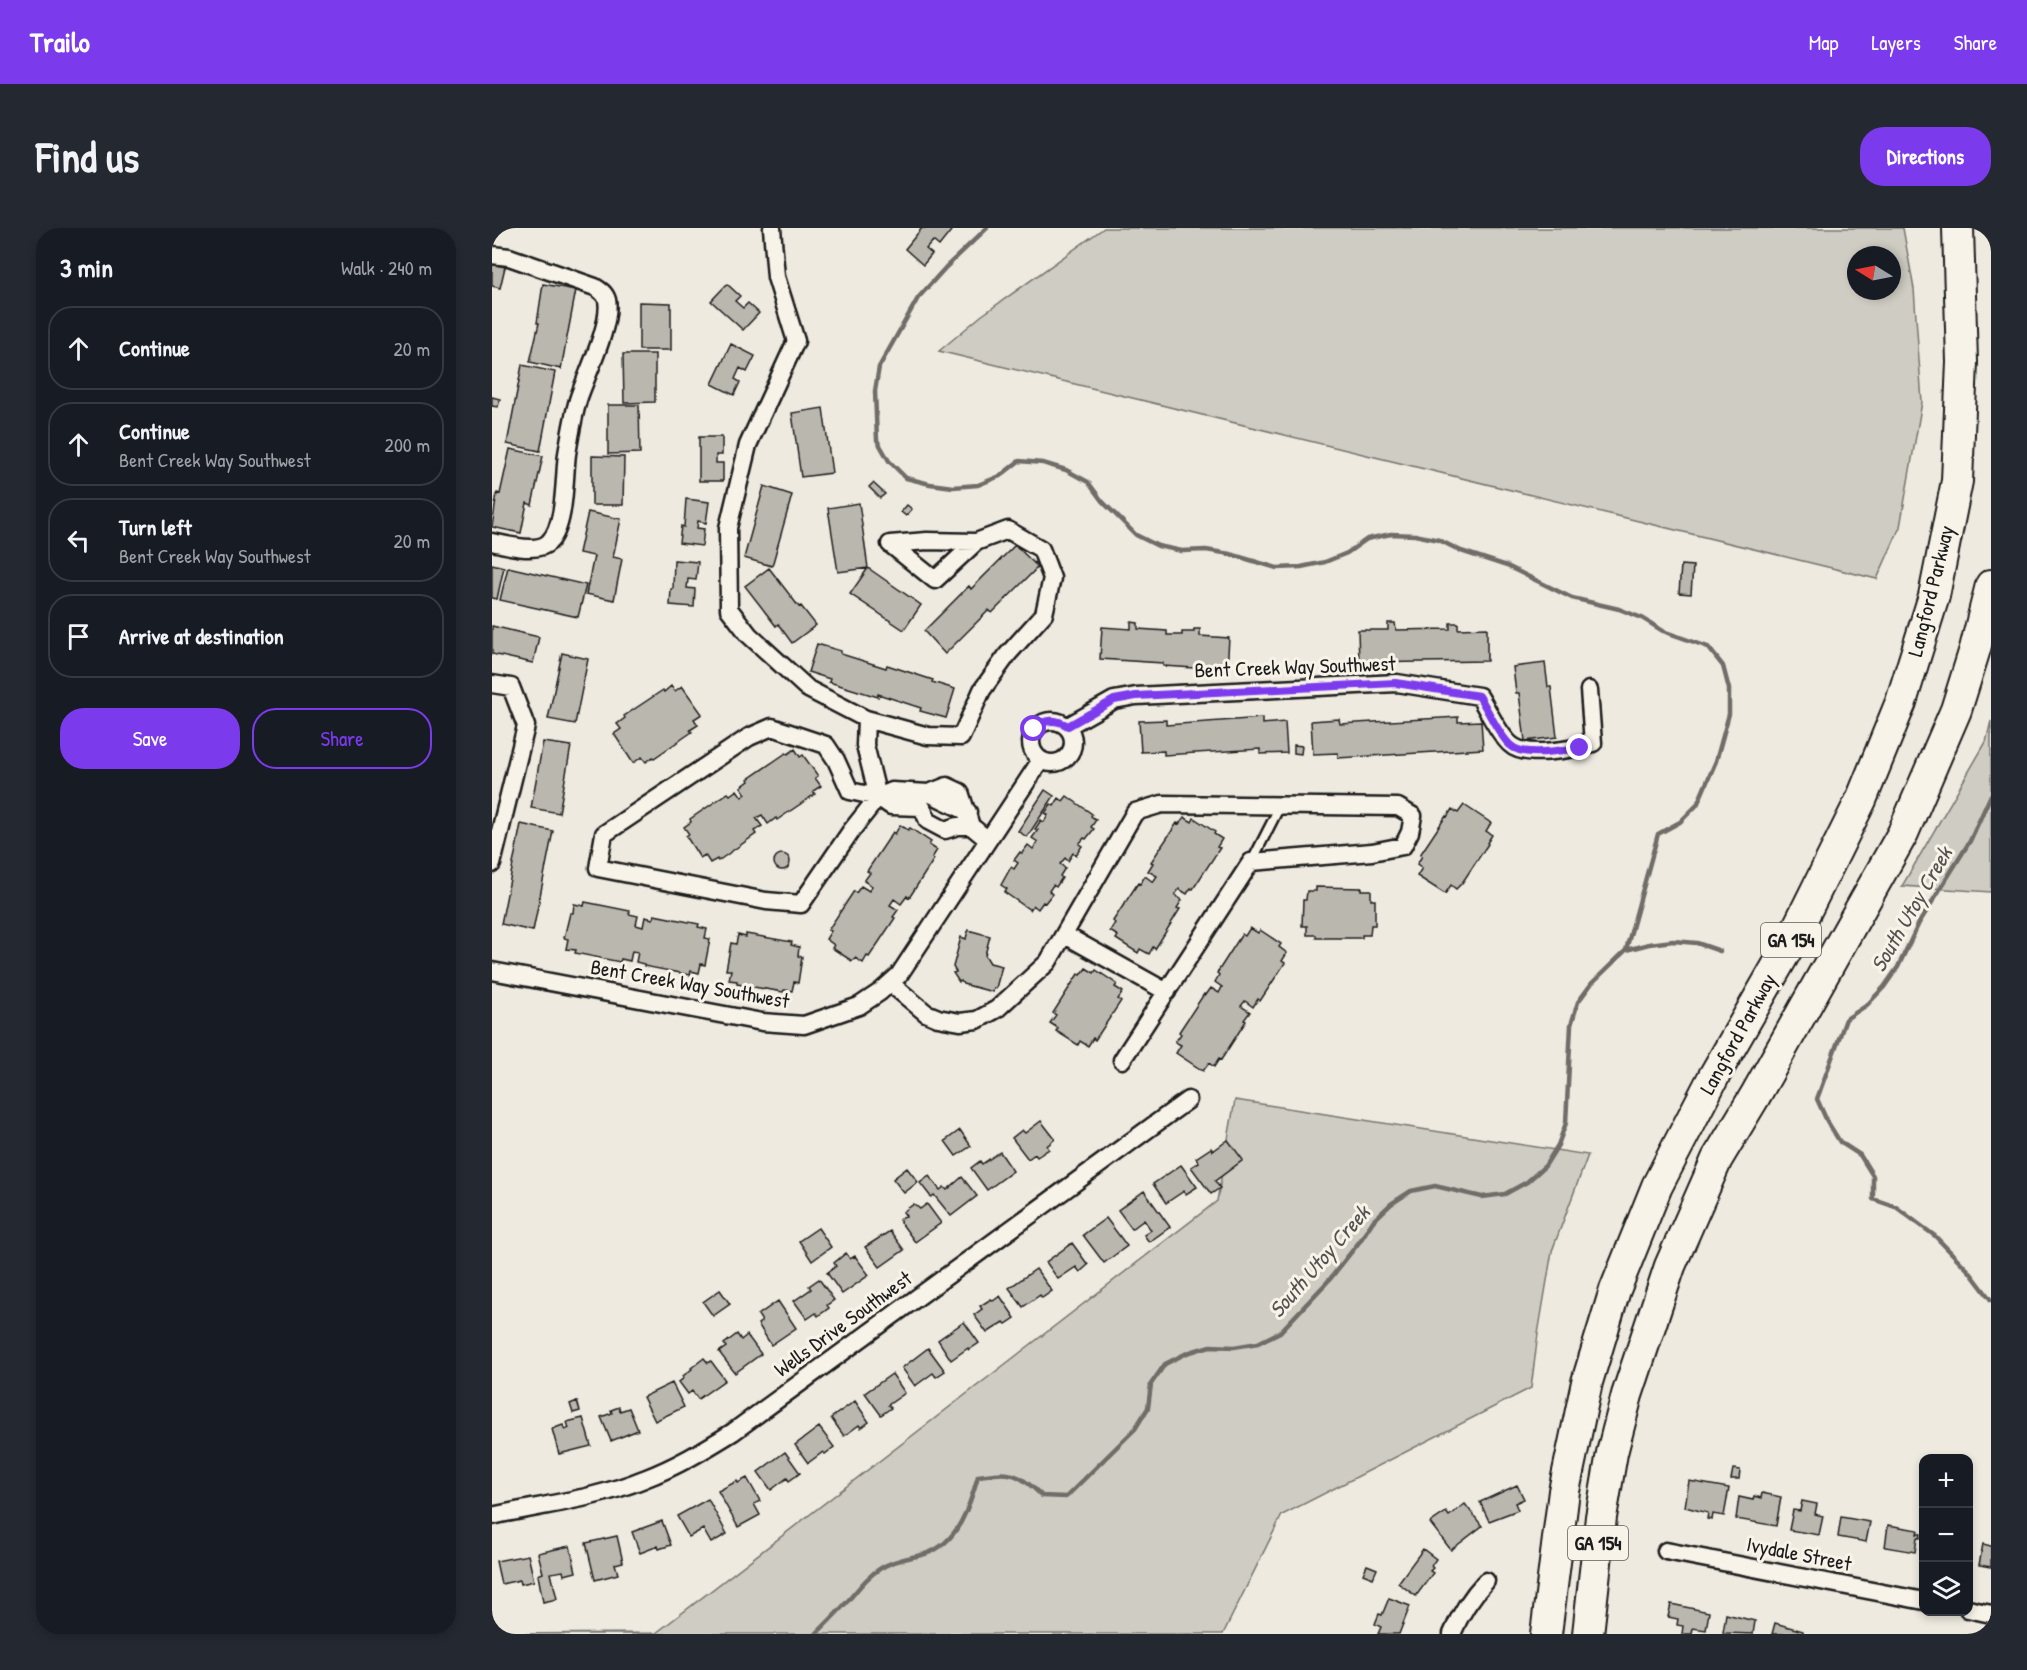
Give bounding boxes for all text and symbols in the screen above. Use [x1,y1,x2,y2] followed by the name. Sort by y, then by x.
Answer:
[30,23,90,61] text: Trailo
[1809,28,1838,57] text: Map
[1871,28,1921,57] text: Layers
[1954,28,1997,57] text: Share
[1860,127,1991,186] button: Directions
[36,128,139,185] text: Find us
[1847,246,1901,300] north arrow
[60,250,113,285] text: 3 min
[341,254,432,281] text: Walk · 240 m
[62,332,95,365] icon: ahead
[119,333,190,363] text: Continue
[393,335,430,362] text: 20 m
[119,416,190,446] text: Continue
[62,428,95,461] icon: ahead
[385,431,430,458] text: 200 m
[119,446,311,473] text: Bent Creek Way Southwest
[119,512,192,542] text: Turn left
[1900,522,1961,659] street label: Langford Parkway
[62,524,95,557] icon: left
[393,527,430,554] text: 20 m
[119,542,311,569] text: Bent Creek Way Southwest
[62,620,95,653] icon: arrive
[119,621,284,651] text: Arrive at destination
[1194,648,1397,685] street label: Bent Creek Way Southwest
[60,708,240,769] button: Save
[252,708,432,769] button: Share
[1020,715,1046,741] route start
[1566,734,1592,760] route end
[1863,839,1960,977] water label: South Utoy Creek
[1761,923,1821,957] road number: GA 154
[588,952,792,1015] street label: Bent Creek Way Southwest
[1692,968,1783,1099] street label: Langford Parkway
[1262,1197,1377,1324] water label: South Utoy Creek
[768,1263,918,1383] street label: Wells Drive Southwest
[1919,1454,1973,1616] map controls
[1919,1454,1973,1508] button: +
[1919,1508,1973,1562] button: −
[1568,1526,1628,1560] road number: GA 154
[1744,1529,1855,1578] street label: Ivydale Street
[1919,1562,1973,1616] button: layers

